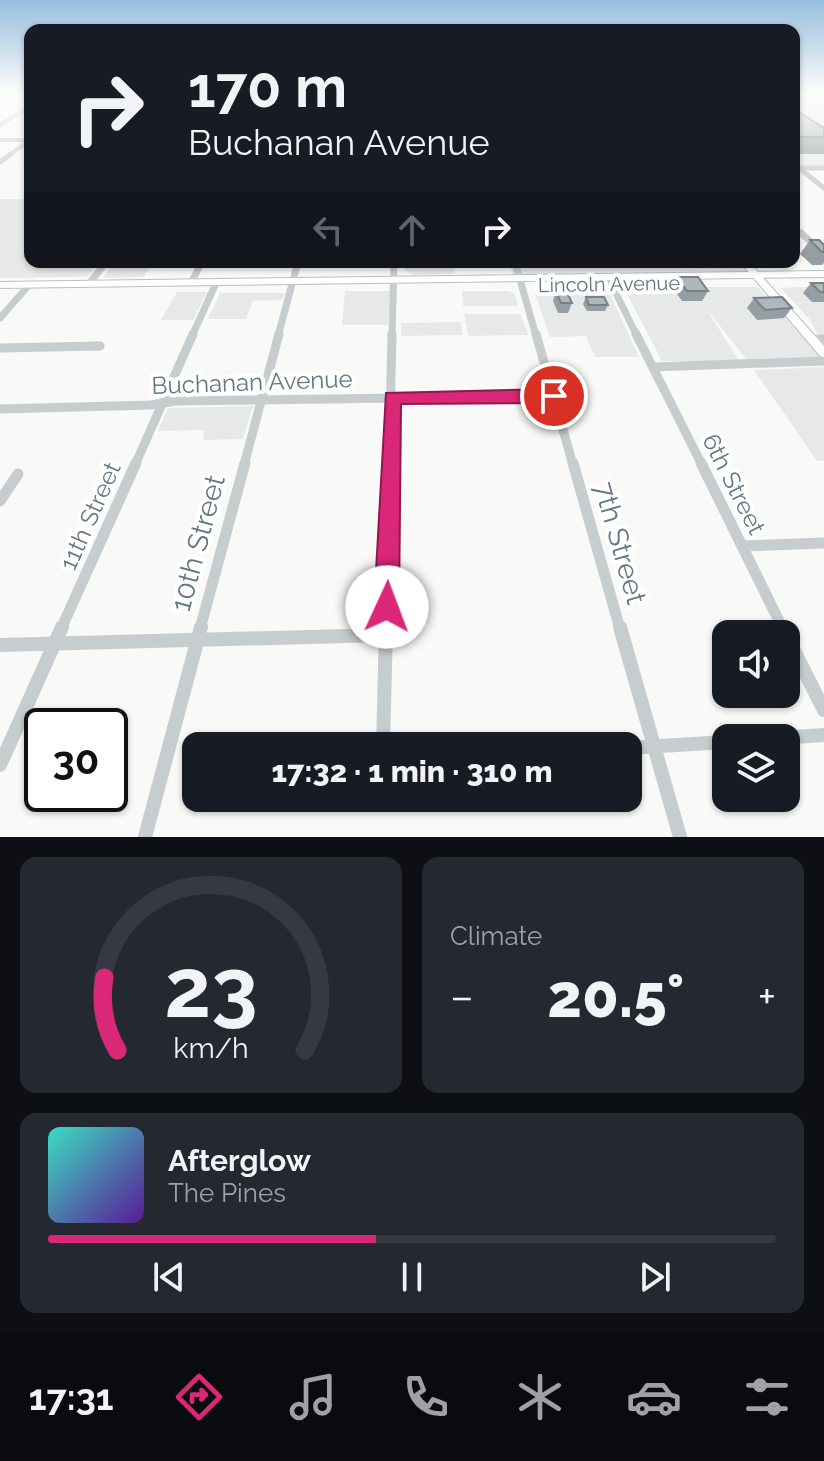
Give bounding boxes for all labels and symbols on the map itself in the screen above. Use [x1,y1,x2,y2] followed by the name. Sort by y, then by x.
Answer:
[538,271,681,297] street label: Lincoln Avenue
[520,362,588,430] pin
[151,364,353,400] street label: Buchanan Avenue
[696,429,772,539] street label: 6th Street
[53,457,127,575] street label: 11th Street
[164,471,232,615] street label: 10th Street
[587,478,653,608] street label: 7th Street
[345,565,429,649] position arrow
[24,708,128,812] speed limit sign: 30

